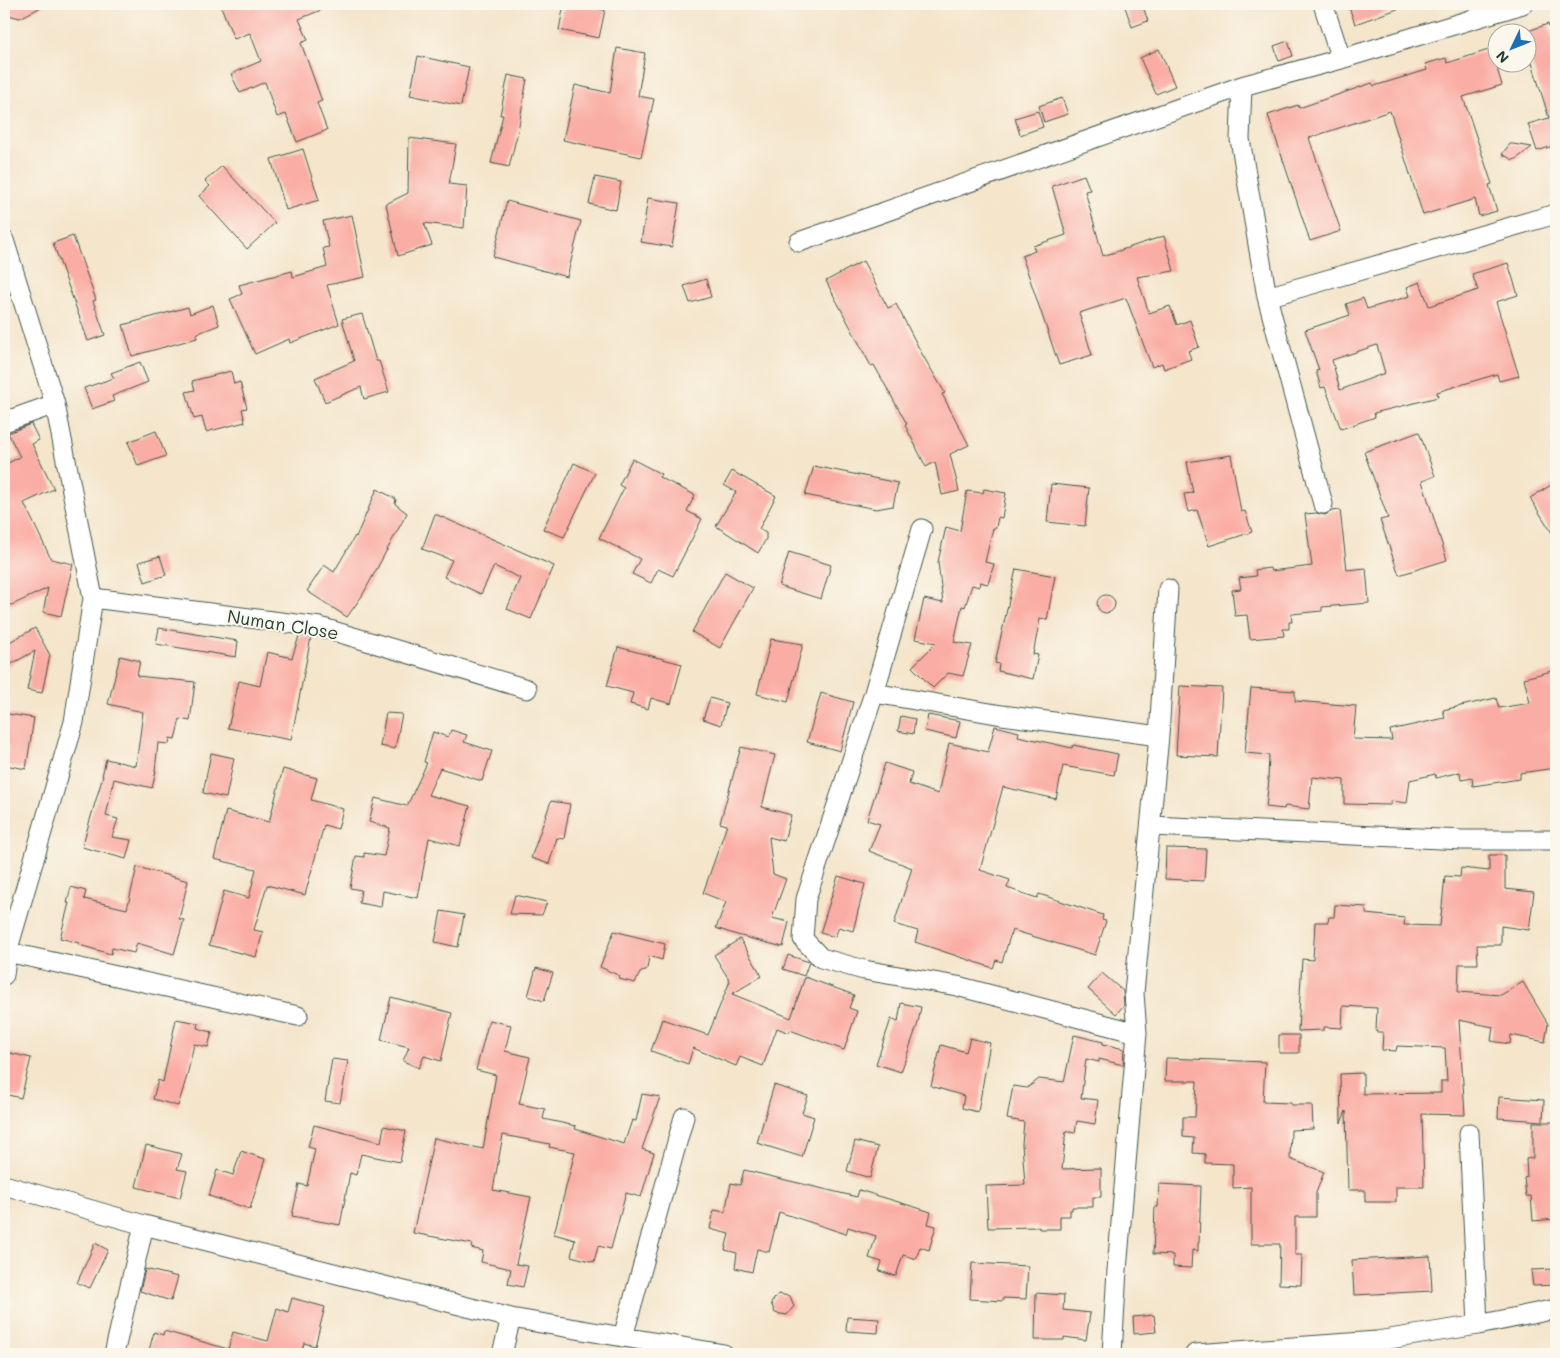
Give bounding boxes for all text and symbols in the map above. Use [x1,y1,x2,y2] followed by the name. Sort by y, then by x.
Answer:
[1488,22,1538,72] north arrow
[1492,47,1513,68] text: N
[226,603,341,645] street label: Numan Close

